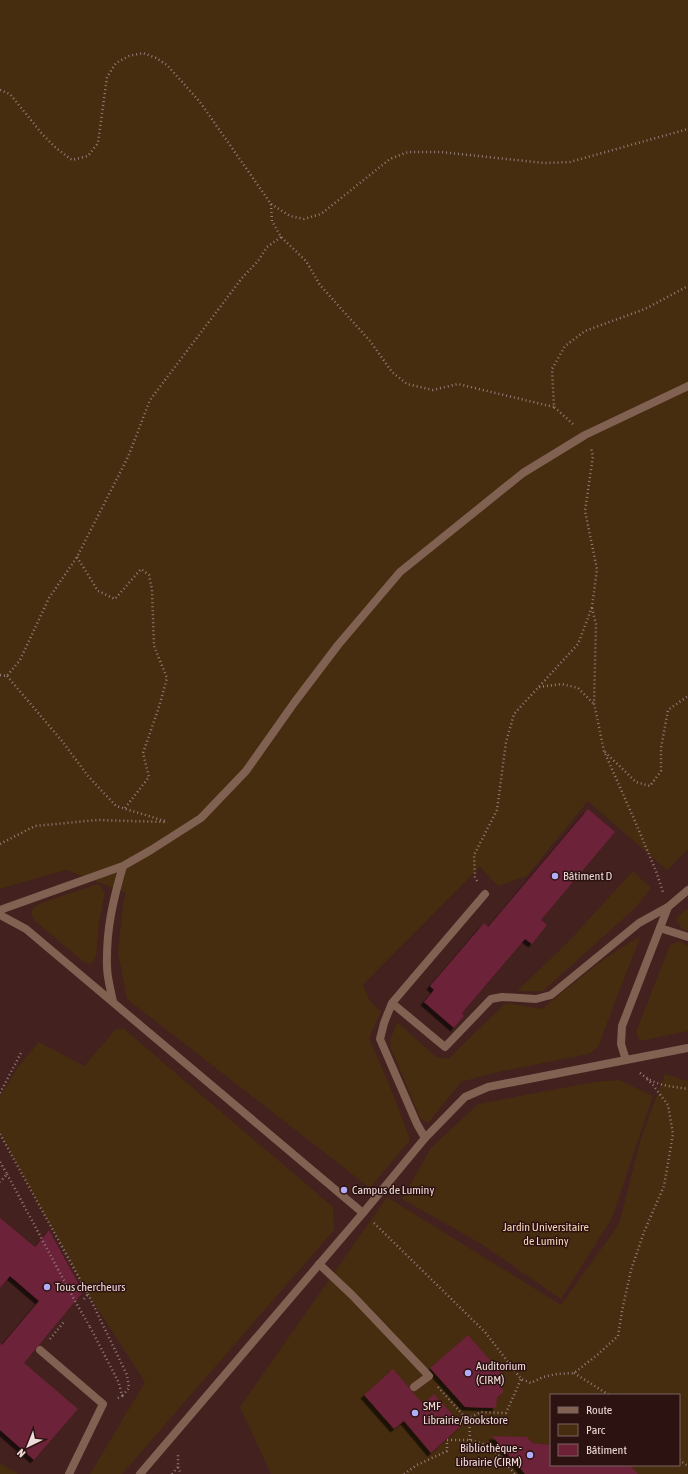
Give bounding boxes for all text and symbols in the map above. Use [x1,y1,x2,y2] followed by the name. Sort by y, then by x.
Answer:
[563,869,612,883] place label: Bâtiment D
[550,871,560,881] marker: Bâtiment D
[352,1183,434,1197] place label: Campus de Luminy
[339,1185,349,1195] marker: Campus de Luminy
[503,1220,589,1248] park label: Jardin Universitaire de Luminy
[55,1280,125,1294] place label: Tous chercheurs
[42,1282,52,1292] marker: Tous chercheurs
[476,1359,526,1387] place label: Auditorium (CIRM)
[463,1368,473,1378] marker: Auditorium (CIRM)
[550,1394,680,1466] legend
[423,1399,508,1427] place label: SMF Librairie/Bookstore
[586,1403,612,1417] text: Route
[410,1408,420,1418] marker: SMF Librairie/Bookstore
[586,1423,606,1437] text: Parc
[8,1426,48,1466] north arrow
[456,1441,522,1469] place label: Bibliothèque - Librairie (CIRM)
[586,1443,627,1457] text: Bâtiment
[15,1447,28,1460] text: N
[525,1450,535,1460] marker: Bibliothèque - Librairie (CIRM)

